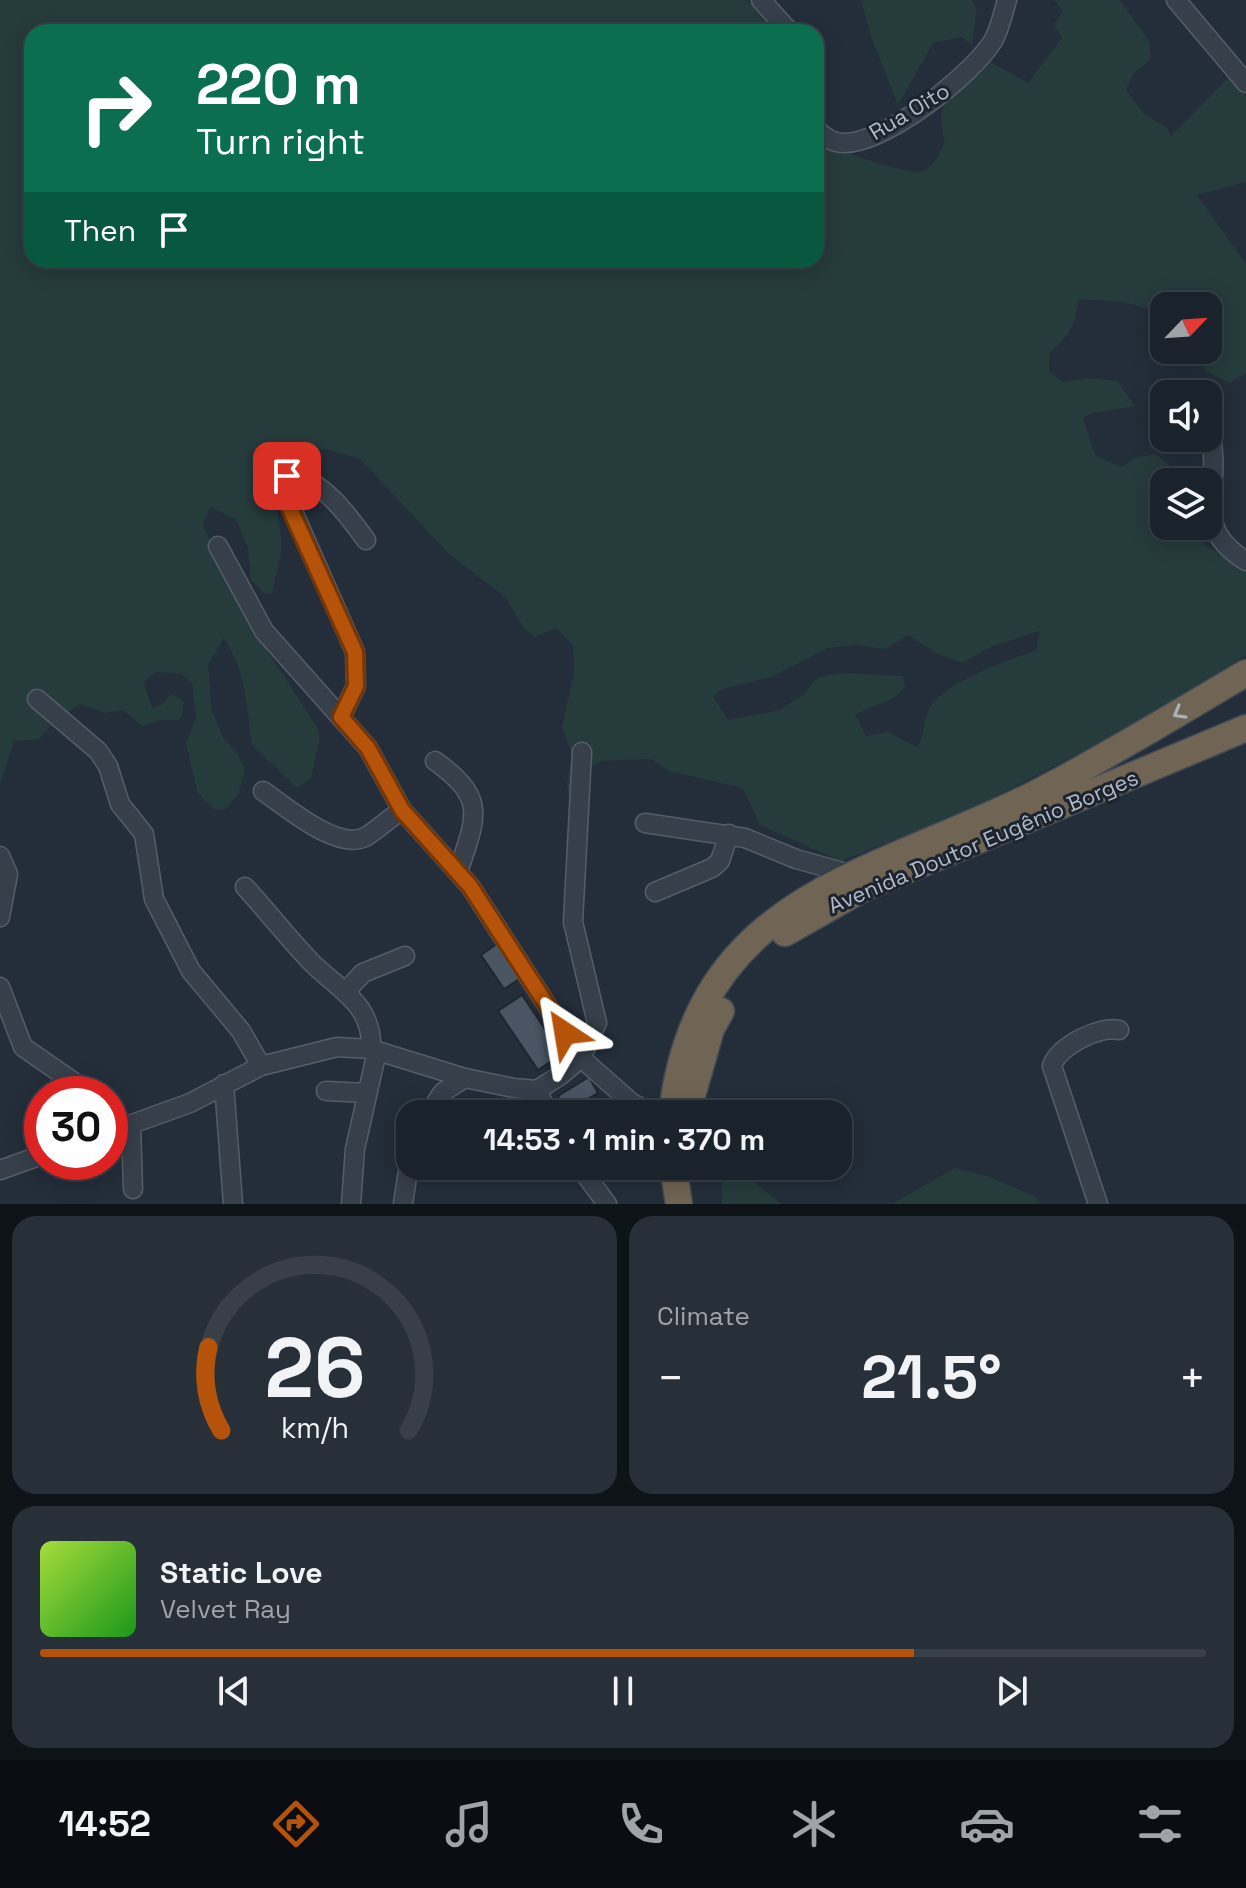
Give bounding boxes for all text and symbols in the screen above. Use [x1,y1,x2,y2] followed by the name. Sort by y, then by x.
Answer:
[196,49,361,120] text: 220 m
[64,56,168,160] icon: right
[864,76,954,146] street label: Rua Oito
[196,119,365,165] text: Turn right
[152,208,196,252] icon: arrive
[64,211,136,250] text: Then
[1150,292,1222,364] north arrow
[1150,292,1222,540] map controls
[1150,380,1222,452] button: sound
[253,442,321,510] pin
[265,454,309,498] icon: arrive
[1150,468,1222,540] button: layers
[1173,703,1188,719] one-way arrow
[824,763,1142,919] street label: Avenida Doutor Eugênio Borges
[523,991,607,1075] position arrow
[24,1076,128,1180] speed limit sign: 30
[483,1120,765,1159] text: 14:53 · 1 min · 370 m
[657,1299,750,1333] text: Climate
[264,1315,365,1421] text: 26
[861,1339,1002,1416] text: 21.5°
[657,1350,684,1406] text: −
[1179,1350,1206,1406] text: +
[280,1410,349,1446] text: km/h
[160,1553,323,1592] text: Static Love
[160,1592,291,1626] text: Velvet Ray
[212,1669,256,1713] icon: previous
[601,1669,645,1713] icon: pause
[990,1669,1034,1713] icon: next
[268,1796,324,1852] icon: directions
[441,1796,497,1852] icon: music
[613,1796,669,1852] icon: phone
[786,1796,842,1852] icon: climate
[959,1796,1015,1852] icon: car
[1132,1796,1188,1852] icon: filters
[58,1801,151,1847] text: 14:52

